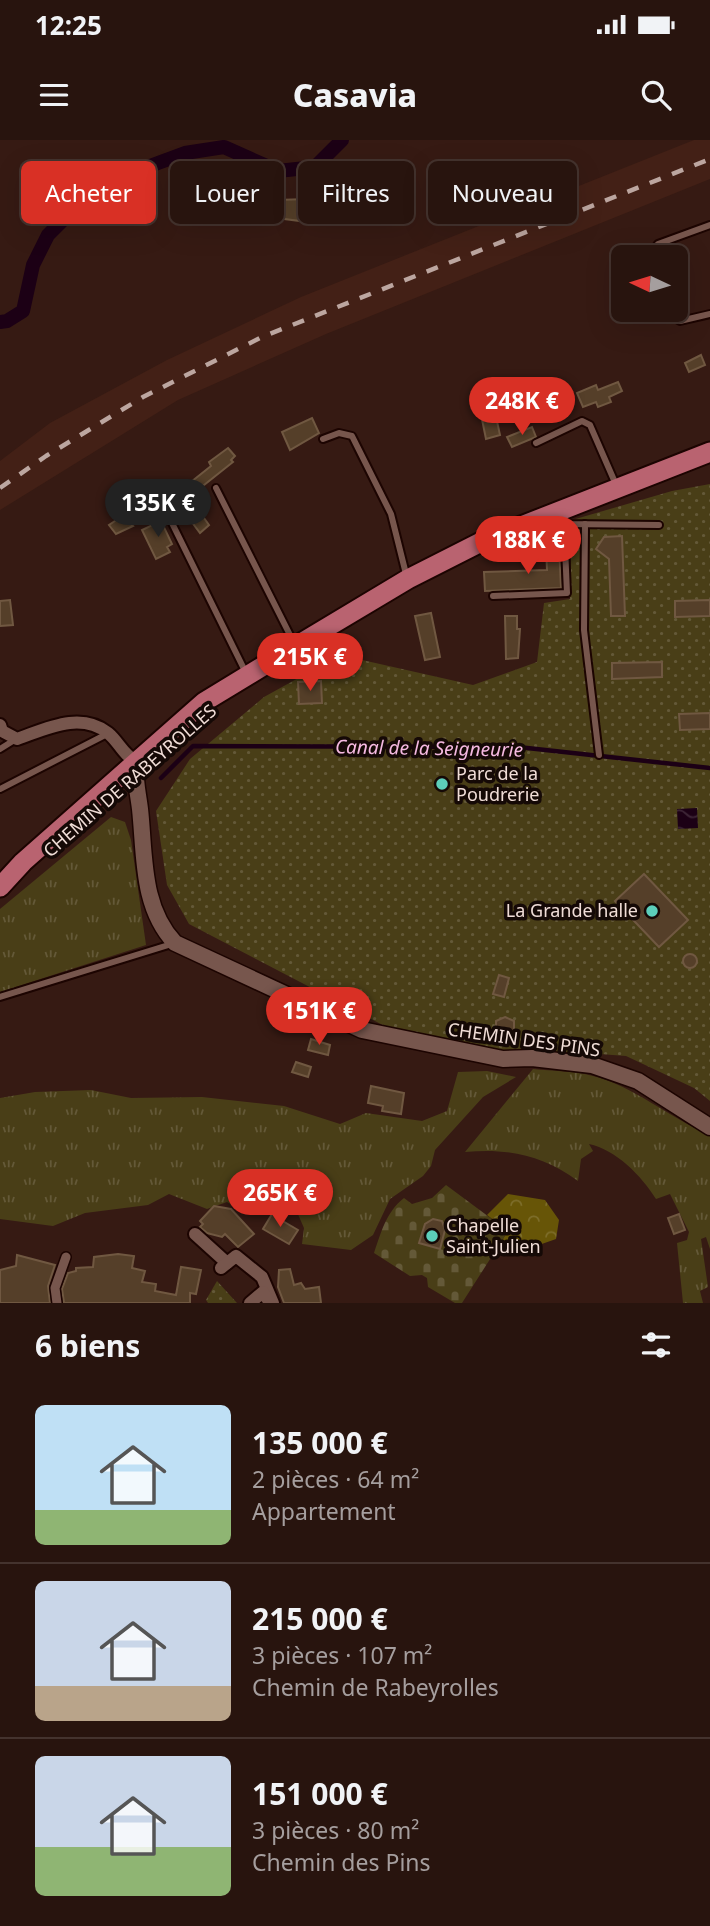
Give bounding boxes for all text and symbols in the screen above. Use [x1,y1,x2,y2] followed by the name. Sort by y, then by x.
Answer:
[35,7,102,43] text: 12:25
[293,73,417,116] text: Casavia
[35,76,73,114] icon: menu
[637,76,675,114] icon: search
[21,161,156,224] chip: Acheter
[170,161,284,224] chip: Louer
[298,161,414,224] chip: Filtres
[428,161,577,224] chip: Nouveau
[611,245,688,322] north arrow
[611,245,688,322] map controls
[465,378,579,437] pin: 248K €
[485,384,559,416] text: 248K €
[101,480,215,539] pin: 135K €
[121,486,195,518] text: 135K €
[471,516,585,576] pin: 188K €
[491,523,565,555] text: 188K €
[253,634,367,693] pin: 215K €
[273,640,347,672] text: 215K €
[38,698,221,862] street label: CHEMIN DE RABEYROLLES
[335,733,523,763] water label: Canal de la Seigneurie
[456,761,539,806] place label: Parc de la Poudrerie
[434,776,450,792] marker: Parc de la Poudrerie
[506,898,638,922] place label: La Grande halle
[644,903,660,919] marker: La Grande halle
[262,988,376,1047] pin: 151K €
[282,994,356,1026] text: 151K €
[446,1016,602,1062] street label: CHEMIN DES PINS
[223,1170,337,1229] pin: 265K €
[243,1176,317,1208] text: 265K €
[446,1213,541,1258] place label: Chapelle Saint-Julien
[424,1228,440,1244] marker: Chapelle Saint-Julien
[35,1325,140,1366] text: 6 biens
[637,1326,675,1364] icon: filters
[252,1422,388,1463] text: 135 000 €
[91,1433,175,1517] icon: home
[252,1463,419,1495] text: 2 pièces · 64 m²
[252,1495,396,1527] text: Appartement
[252,1598,388,1639] text: 215 000 €
[91,1609,175,1693] icon: home
[252,1639,432,1671] text: 3 pièces · 107 m²
[252,1671,499,1703] text: Chemin de Rabeyrolles
[252,1773,388,1814] text: 151 000 €
[91,1784,175,1868] icon: home
[252,1814,419,1846] text: 3 pièces · 80 m²
[252,1846,431,1878] text: Chemin des Pins

